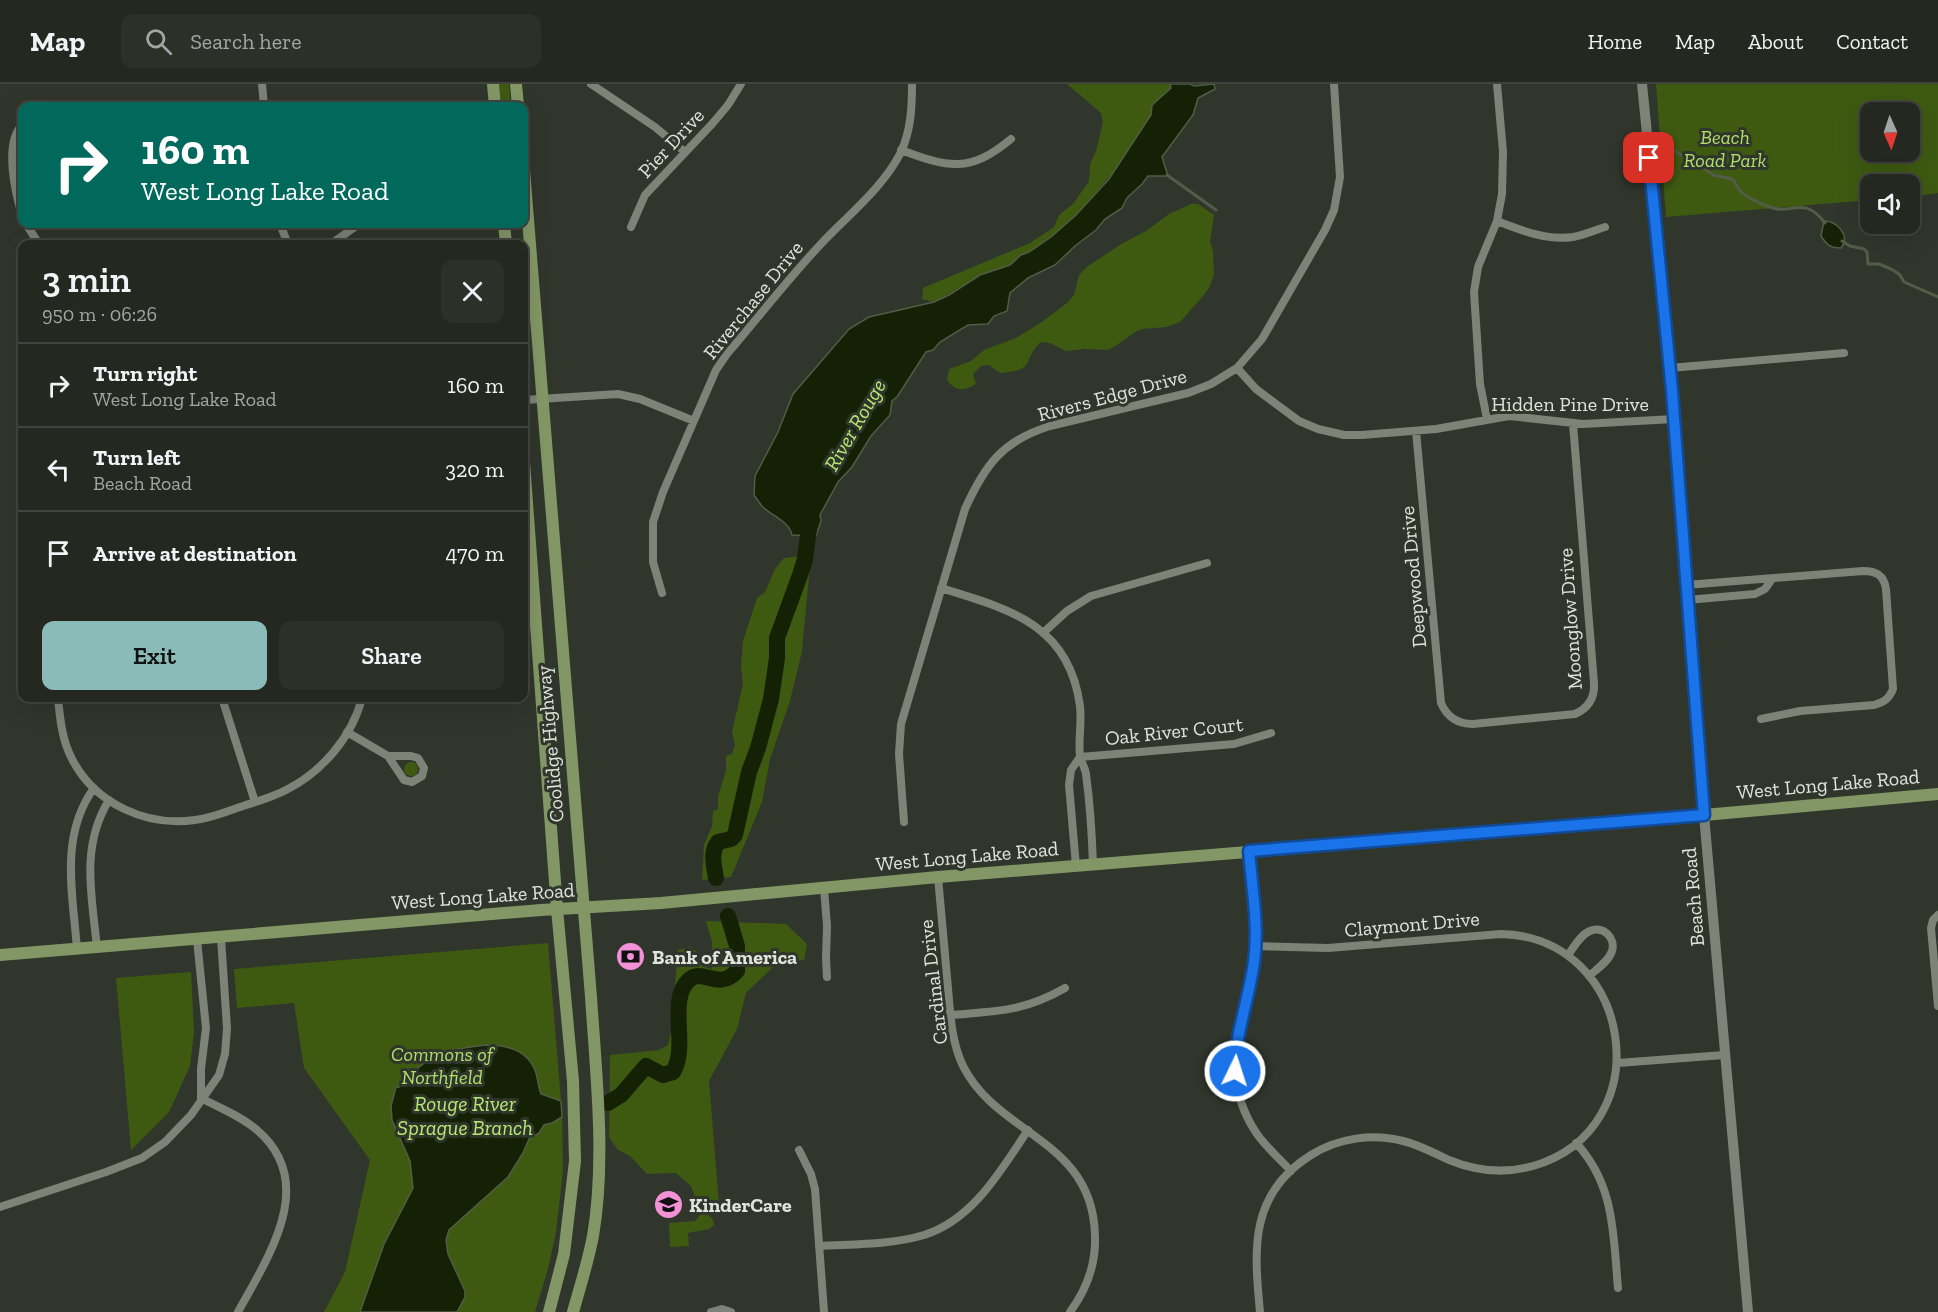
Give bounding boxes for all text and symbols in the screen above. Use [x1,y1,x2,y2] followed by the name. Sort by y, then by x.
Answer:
[121,14,541,68] search box
[30,25,85,58] text: Map
[142,25,175,58] icon: search
[190,28,302,55] text: Search here
[1588,29,1642,54] text: Home
[1675,29,1715,54] text: Map
[1748,29,1803,54] text: About
[1836,29,1908,54] text: Contact
[1860,102,1920,162] north arrow
[1860,102,1920,234] map controls
[633,103,709,183] street label: Pier Drive
[141,124,249,175] text: 160 m
[1684,125,1766,172] park label: Beach Road Park
[42,126,120,204] icon: right
[1623,132,1674,183] pin
[1632,141,1665,174] icon: arrive
[1860,174,1920,234] button: sound
[141,175,389,207] text: West Long Lake Road
[698,236,808,364] street label: Riverchase Drive
[42,258,131,301] text: 3 min
[441,260,504,323] button: close
[42,302,157,326] text: 950 m · 06:26
[93,360,197,387] text: Turn right
[1035,364,1189,426] street label: Rivers Edge Drive
[42,369,75,402] icon: right
[447,372,504,399] text: 160 m
[818,374,891,475] water label: River Rouge
[93,387,277,411] text: West Long Lake Road
[1491,392,1649,416] street label: Hidden Pine Drive
[93,444,180,471] text: Turn left
[42,453,75,486] icon: left
[445,456,504,483] text: 320 m
[93,471,192,495] text: Beach Road
[1395,505,1431,649] street label: Deepwood Drive
[42,537,75,570] icon: arrive
[93,540,296,567] text: Arrive at destination
[445,540,504,567] text: 470 m
[1553,547,1587,691] street label: Moonglow Drive
[42,621,267,690] button: Exit
[279,621,504,690] button: Share
[531,664,569,823] street label: Coolidge Highway
[1104,712,1245,750] street label: Oak River Court
[1736,764,1920,804] street label: West Long Lake Road
[875,836,1059,876] street label: West Long Lake Road
[1677,847,1709,947] street label: Beach Road
[391,878,575,914] street label: West Long Lake Road
[1343,906,1481,942] street label: Claymont Drive
[913,918,953,1046] street label: Cardinal Drive
[615,941,647,973] bank icon: Bank of America
[652,945,797,969] place label: Bank of America
[1203,1039,1267,1103] position arrow
[391,1042,496,1089] park label: Commons of Northfield
[397,1091,533,1140] water label: Rouge River Sprague Branch
[652,1189,684,1221] school or university icon: KinderCare
[689,1193,792,1217] place label: KinderCare

